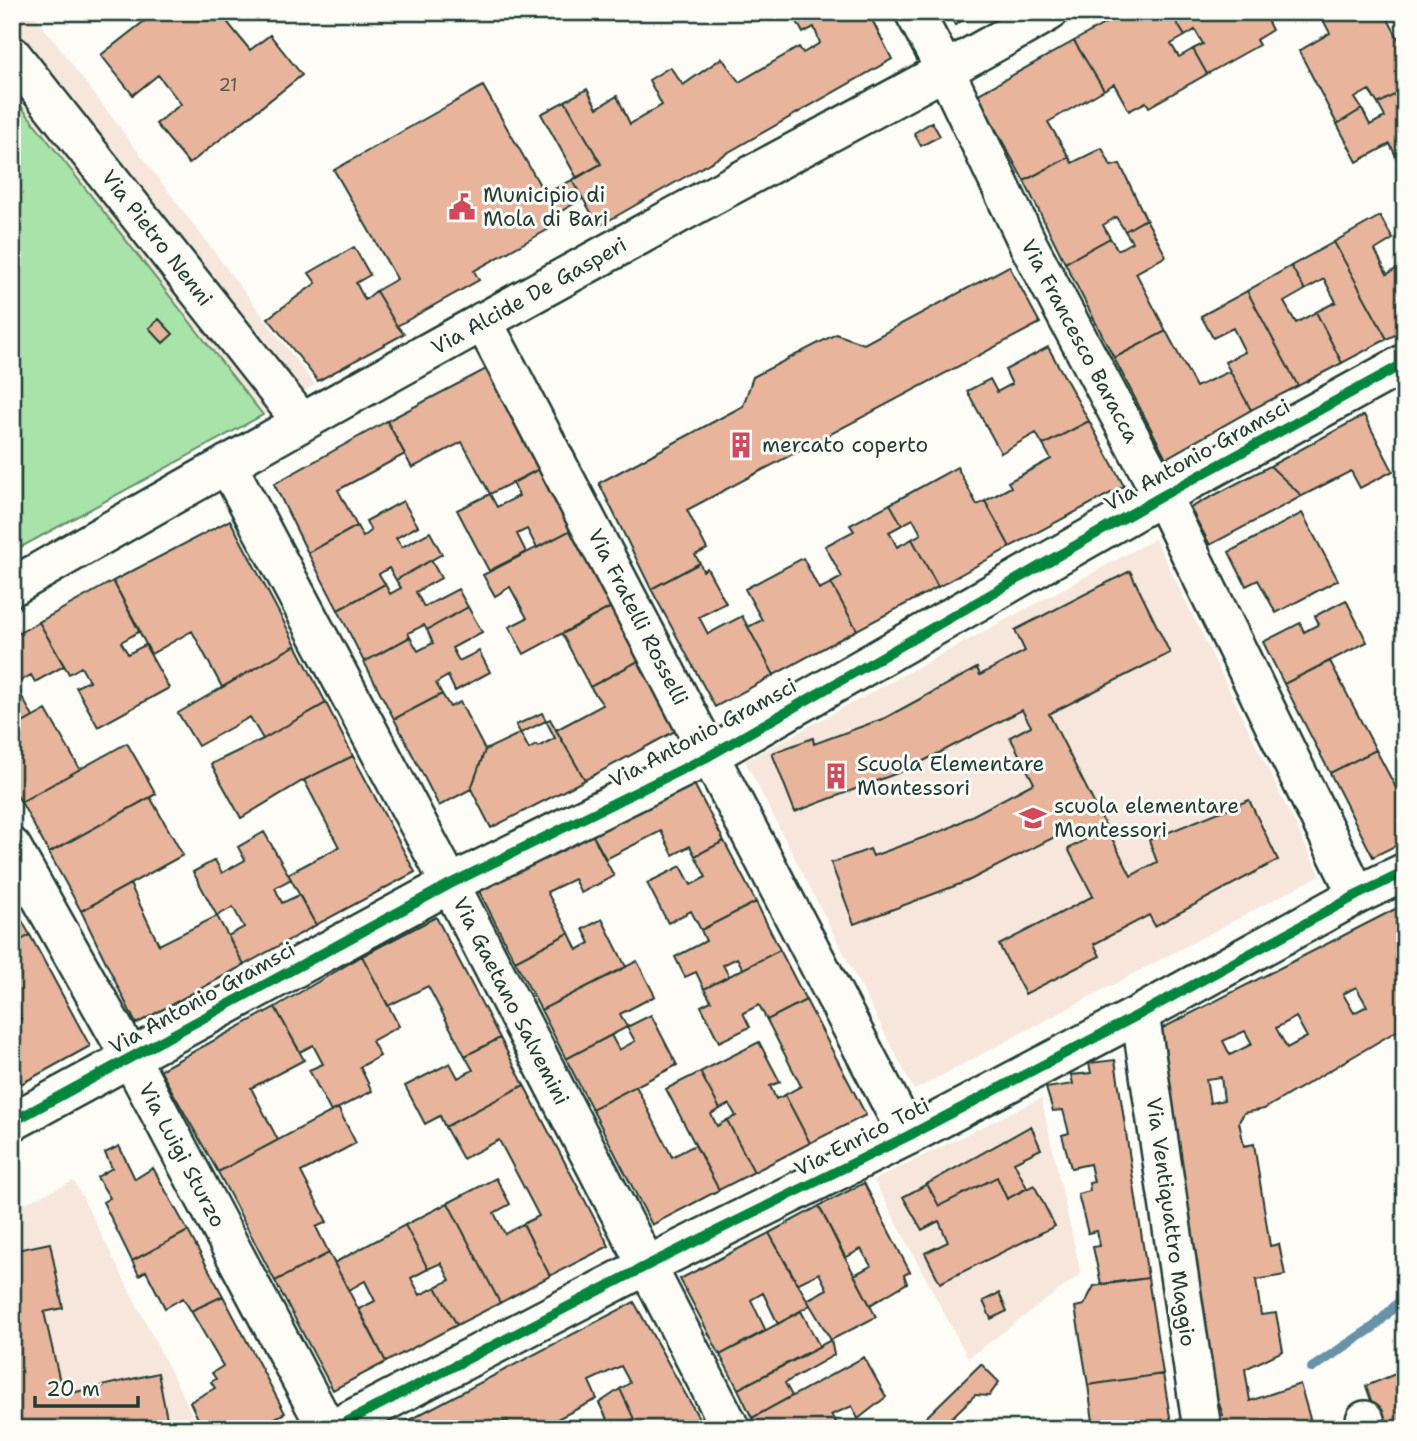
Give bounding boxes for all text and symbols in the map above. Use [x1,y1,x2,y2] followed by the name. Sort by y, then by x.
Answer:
[218,73,238,97] house number: 21
[95,164,219,312] street label: Via Pietro Nenni
[483,181,609,233] place label: Municipio di Mola di Bari
[447,192,477,222] public building icon: Municipio di Mola di Bari
[426,231,632,361] street label: Via Alcide De Gasperi
[1014,234,1146,448] street label: Via Francesco Baracca
[1099,392,1295,518] street label: Via Antonio Gramsci
[726,430,756,460] building icon: mercato coperto
[762,431,928,459] place label: mercato coperto
[581,524,695,710] street label: Via Fratelli Rosselli
[604,672,802,794] street label: Via Antonio Gramsci
[857,750,1044,802] place label: Scuola Elementare Montessori
[821,761,851,791] building icon: Scuola Elementare Montessori
[1054,792,1239,844] place label: scuola elementare Montessori
[1018,803,1048,833] school or university icon: scuola elementare Montessori
[446,892,576,1110] street label: Via Gaetano Salvemini
[104,935,300,1061] street label: Via Antonio Gramsci
[132,1078,232,1232] street label: Via Luigi Sturzo
[790,1091,934,1183] street label: Via Enrico Toti
[1140,1096,1202,1348] street label: Via Ventiquattro Maggio
[35,1364,138,1408] scale bar
[46,1375,100,1403] text: 20 m

